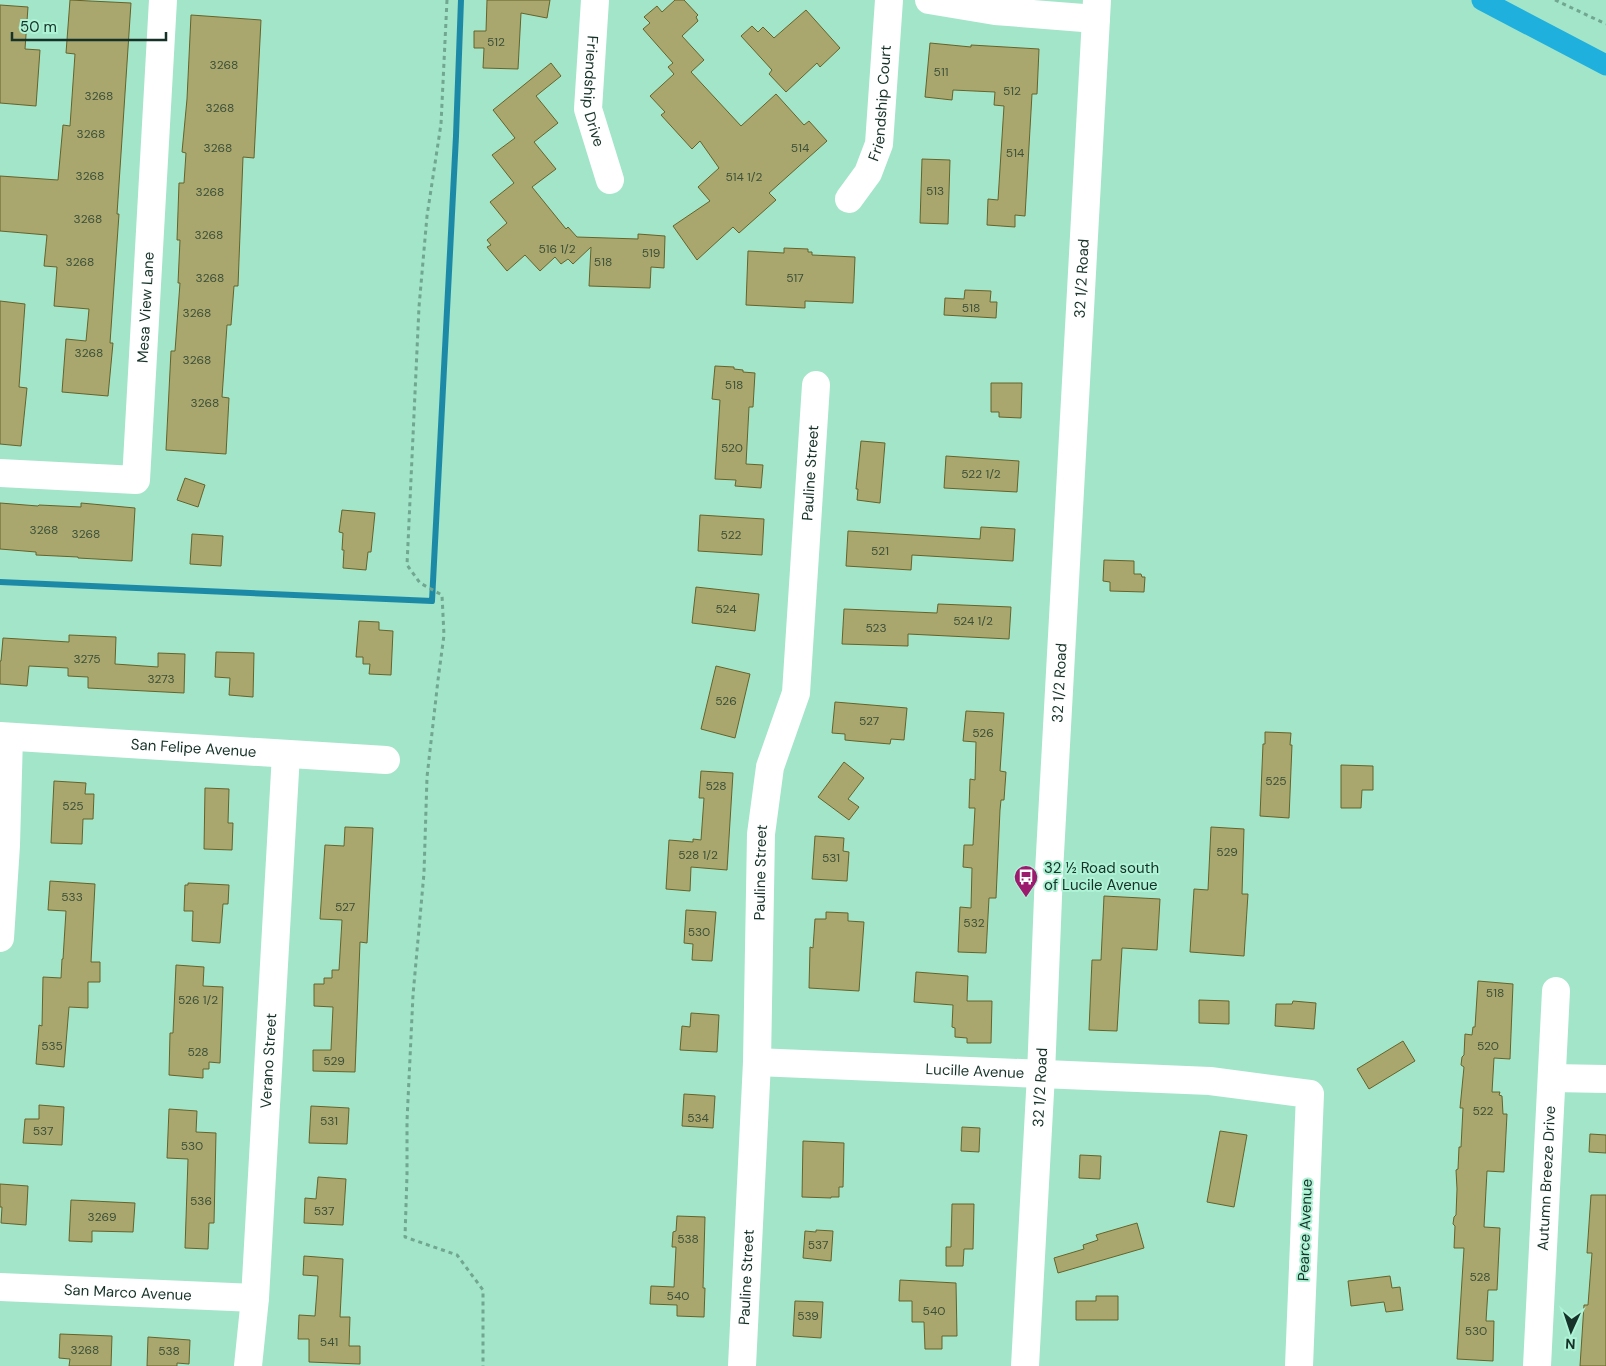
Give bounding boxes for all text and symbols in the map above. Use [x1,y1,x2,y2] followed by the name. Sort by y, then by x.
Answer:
[12,10,166,42] scale bar
[20,17,57,37] text: 50 m
[487,34,505,50] house number: 512
[578,35,609,149] street label: Friendship Drive
[863,44,896,164] street label: Friendship Court
[210,57,238,73] house number: 3268
[934,64,948,80] house number: 511
[1003,83,1021,99] house number: 512
[85,88,113,104] house number: 3268
[206,100,234,116] house number: 3268
[77,126,105,142] house number: 3268
[204,140,232,156] house number: 3268
[791,140,809,156] house number: 514
[1006,145,1024,161] house number: 514
[76,168,104,184] house number: 3268
[726,169,763,185] house number: 514 1/2
[926,183,944,199] house number: 513
[196,184,224,200] house number: 3268
[74,211,102,227] house number: 3268
[195,227,223,243] house number: 3268
[1069,238,1094,319] street label: 32 1/2 Road
[538,241,576,257] house number: 516 1/2
[642,245,660,261] house number: 519
[133,251,159,364] street label: Mesa View Lane
[66,254,94,270] house number: 3268
[594,254,612,270] house number: 518
[196,270,224,286] house number: 3268
[786,270,804,286] house number: 517
[962,300,980,316] house number: 518
[183,305,211,321] house number: 3268
[75,345,103,361] house number: 3268
[183,352,211,368] house number: 3268
[725,377,743,393] house number: 518
[191,395,219,411] house number: 3268
[797,424,823,521] street label: Pauline Street
[721,440,743,456] house number: 520
[961,466,1001,482] house number: 522 1/2
[30,522,58,538] house number: 3268
[72,526,100,542] house number: 3268
[721,527,742,543] house number: 522
[871,543,889,559] house number: 521
[715,601,737,617] house number: 524
[953,613,993,629] house number: 524 1/2
[865,620,887,636] house number: 523
[1047,643,1072,723] street label: 32 1/2 Road
[73,651,101,667] house number: 3275
[148,671,175,687] house number: 3273
[715,693,737,709] house number: 526
[859,713,879,729] house number: 527
[972,725,994,741] house number: 526
[130,734,257,762] street label: San Felipe Avenue
[1265,773,1287,789] house number: 525
[705,778,727,794] house number: 528
[62,798,84,814] house number: 525
[749,823,772,920] street label: Pauline Street
[1216,844,1238,860] house number: 529
[678,847,718,863] house number: 528 1/2
[822,850,840,866] house number: 531
[1044,858,1159,895] place label: 32 ½ Road south of Lucile Avenue
[1013,864,1039,898] bus stop icon: 32 ½ Road south of Lucile Avenue
[61,889,83,905] house number: 533
[335,899,355,915] house number: 527
[963,915,985,931] house number: 532
[688,924,710,940] house number: 530
[1486,985,1504,1001] house number: 518
[178,992,218,1008] house number: 526 1/2
[256,1012,281,1109] street label: Verano Street
[41,1038,63,1054] house number: 535
[1477,1038,1499,1054] house number: 520
[187,1044,209,1060] house number: 528
[1028,1047,1052,1128] street label: 32 1/2 Road
[323,1053,345,1069] house number: 529
[925,1059,1025,1083] street label: Lucille Avenue
[1473,1103,1494,1119] house number: 522
[1533,1105,1560,1251] street label: Autumn Breeze Drive
[687,1110,709,1126] house number: 534
[320,1113,338,1129] house number: 531
[33,1123,53,1139] house number: 537
[181,1138,203,1154] house number: 530
[1293,1179,1317,1281] street label: Pearce Avenue
[190,1193,212,1209] house number: 536
[314,1203,334,1219] house number: 537
[88,1209,116,1225] house number: 3269
[734,1229,759,1325] street label: Pauline Street
[677,1231,699,1247] house number: 538
[808,1237,828,1253] house number: 537
[1469,1269,1491,1285] house number: 528
[63,1280,192,1305] street label: San Marco Avenue
[667,1288,689,1304] house number: 540
[923,1303,945,1319] house number: 540
[1546,1306,1596,1356] north arrow
[797,1308,819,1324] house number: 539
[1465,1323,1487,1339] house number: 530
[320,1334,338,1350] house number: 541
[1565,1335,1576,1353] text: N
[71,1342,99,1358] house number: 3268
[158,1343,180,1359] house number: 538

